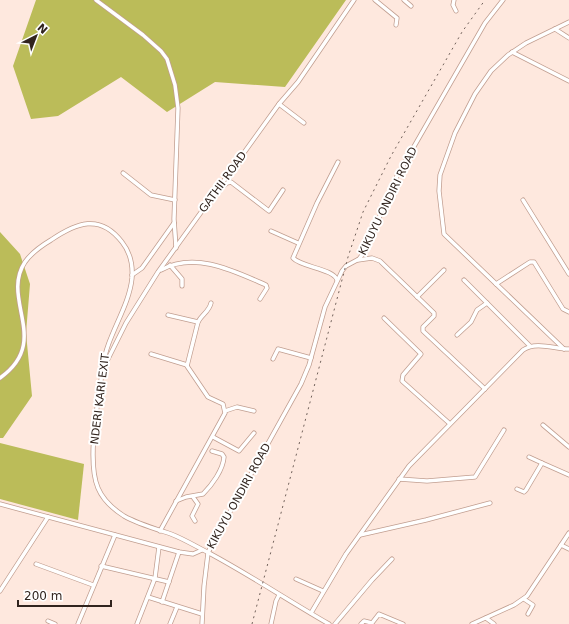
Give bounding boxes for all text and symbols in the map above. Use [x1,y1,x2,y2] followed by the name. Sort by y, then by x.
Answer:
[16,16,56,56] north arrow
[35,21,50,37] text: N
[356,145,420,257] street label: KIKUYU ONDIRI ROAD
[196,149,250,215] street label: GATHII ROAD
[88,353,112,445] street label: NDERI KARI EXIT
[205,441,273,551] street label: KIKUYU ONDIRI ROAD
[18,582,111,608] scale bar
[24,589,62,603] text: 200 m

